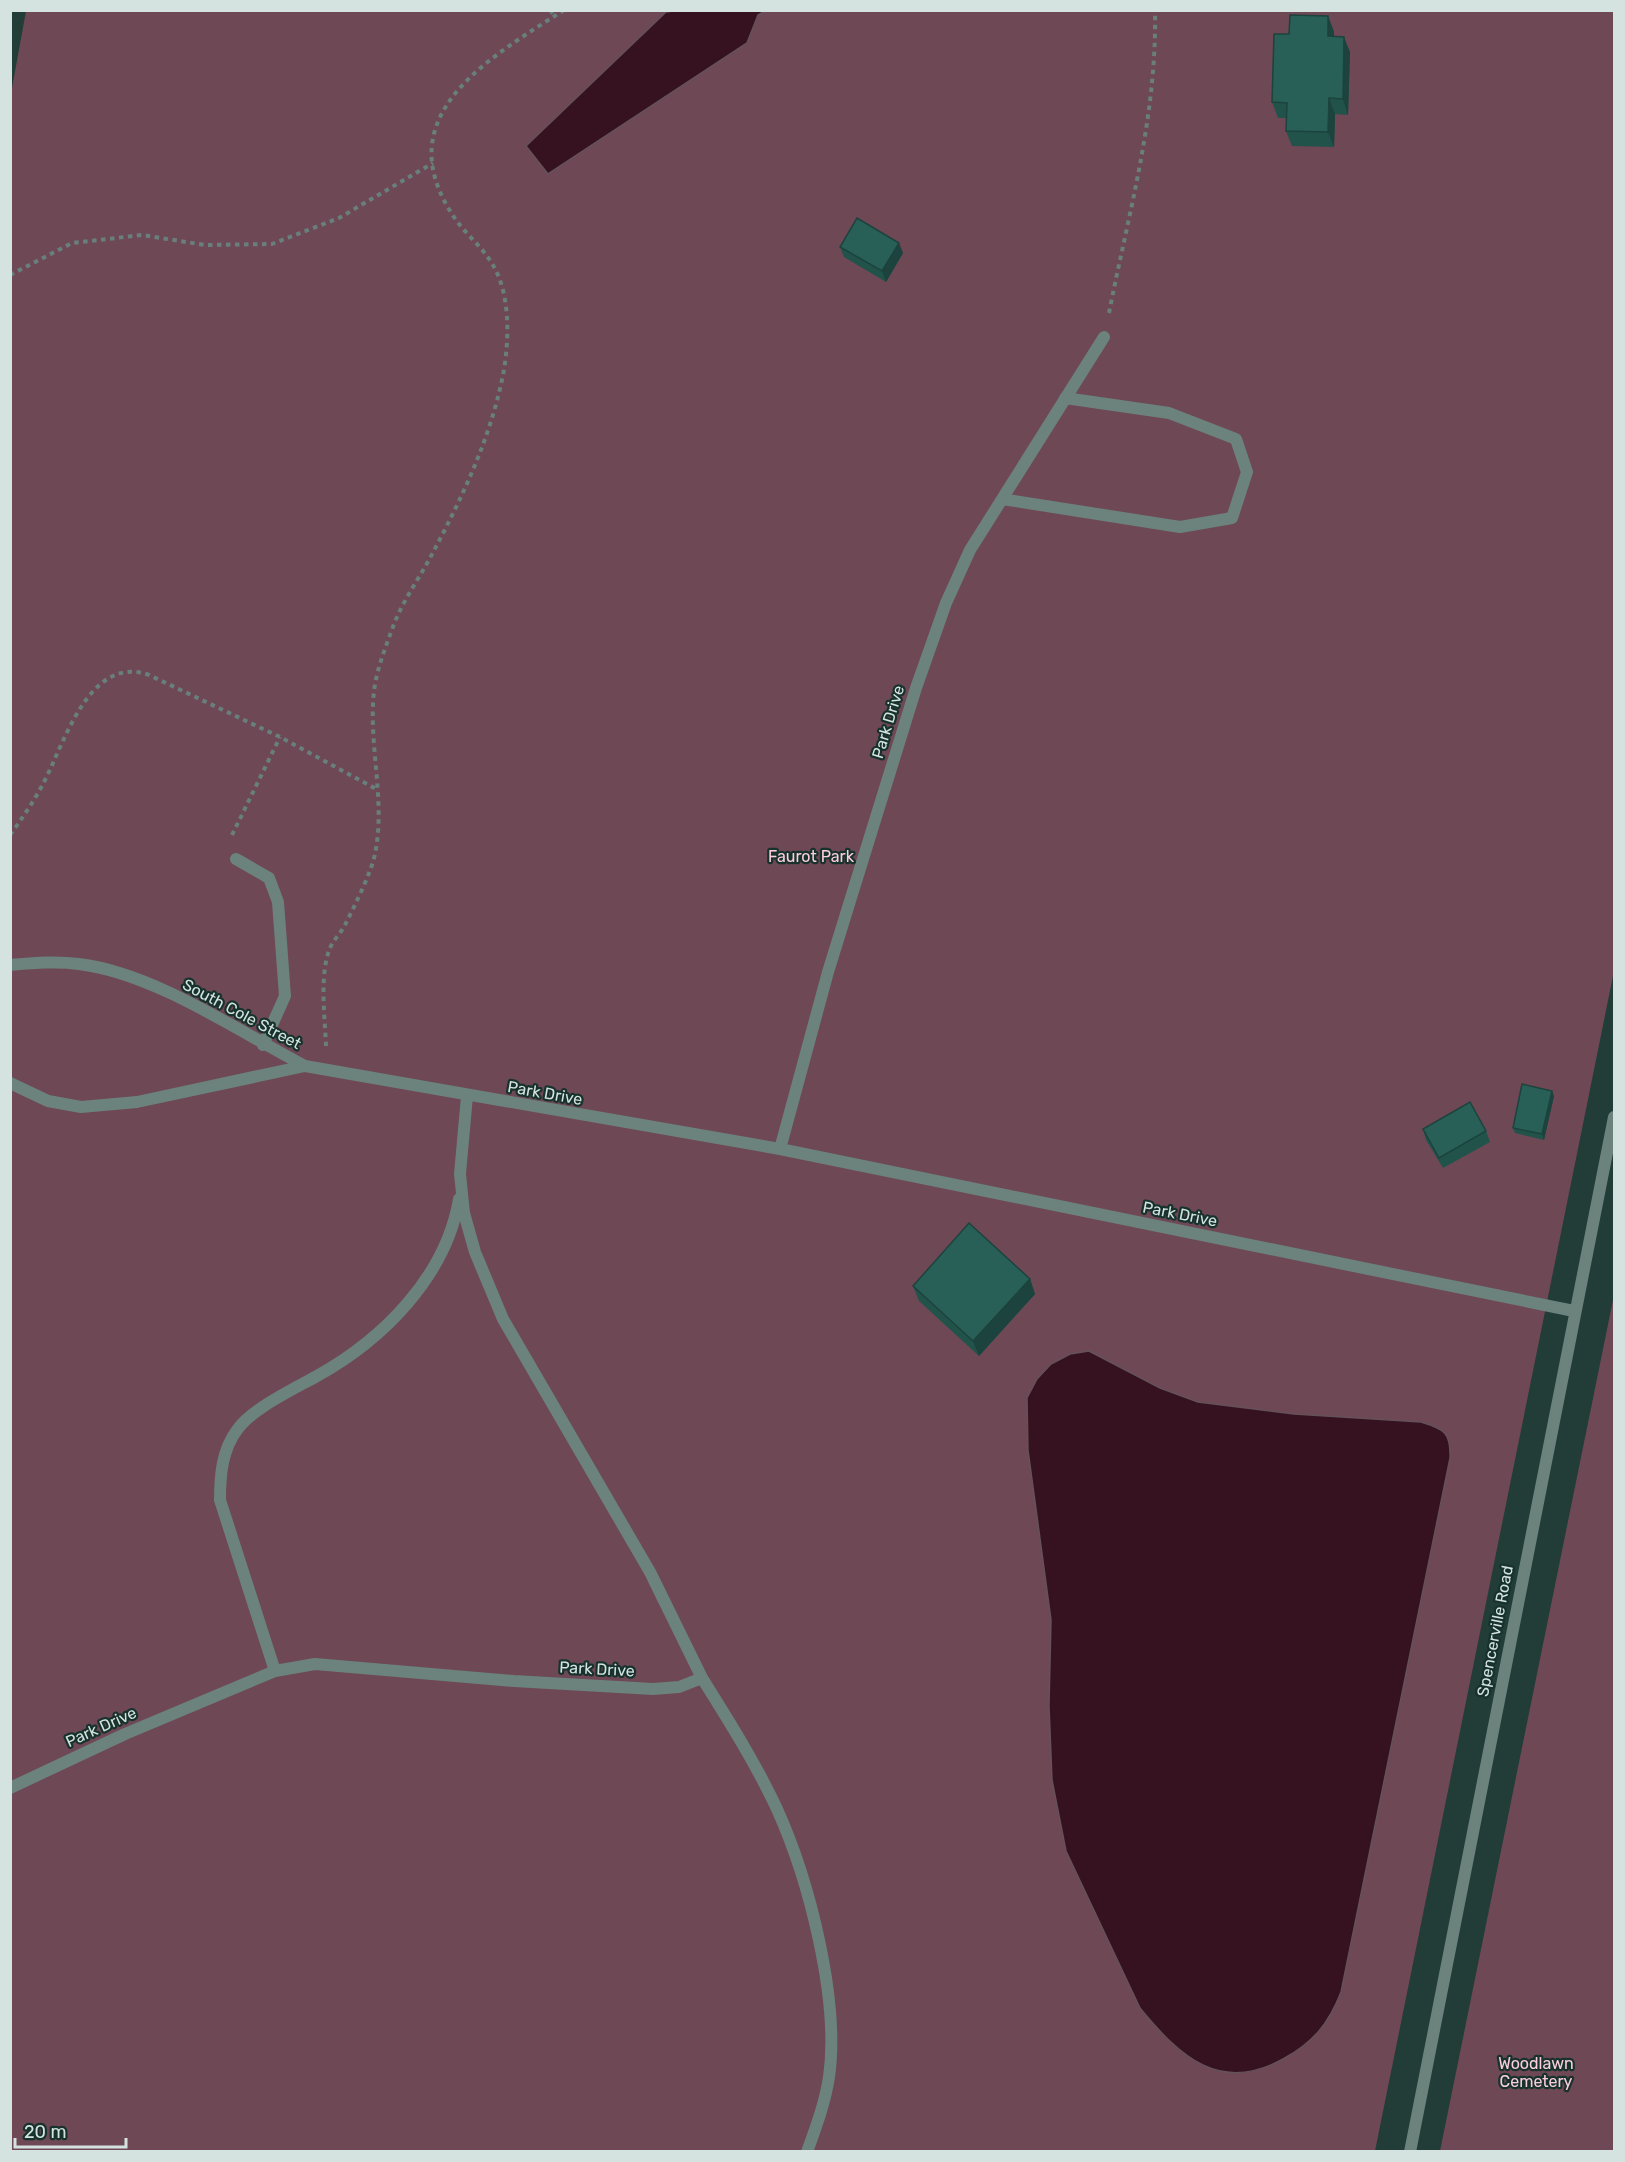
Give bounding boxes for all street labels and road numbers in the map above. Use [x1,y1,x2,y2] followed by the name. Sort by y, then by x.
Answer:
[868,683,908,761] street label: Park Drive
[179,975,305,1053] street label: South Cole Street
[506,1077,584,1109] street label: Park Drive
[1141,1197,1219,1231] street label: Park Drive
[1473,1564,1517,1698] street label: Spencerville Road
[559,1658,635,1680] street label: Park Drive
[63,1703,139,1751] street label: Park Drive

